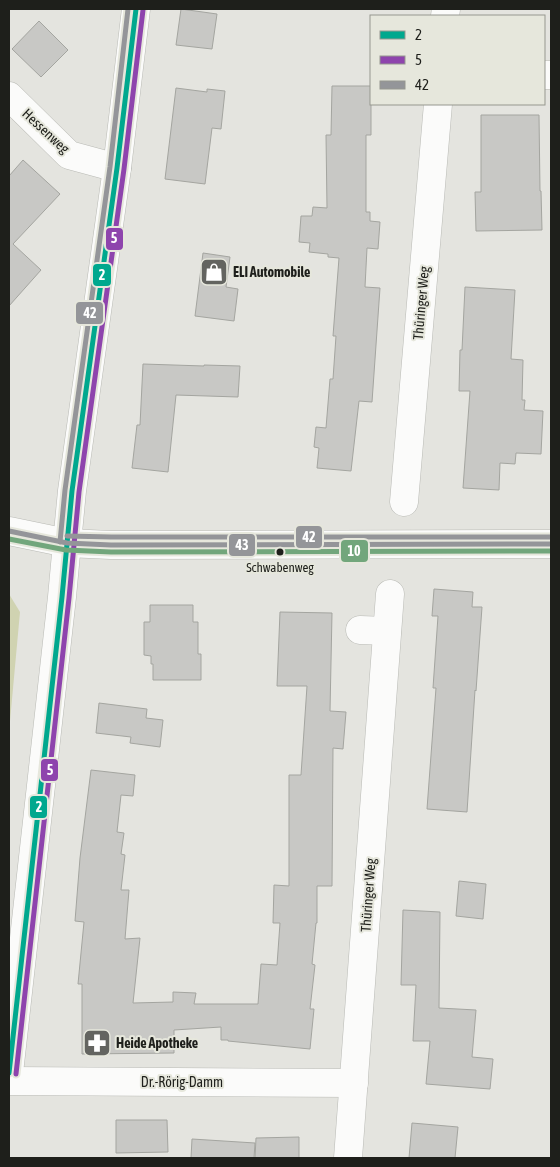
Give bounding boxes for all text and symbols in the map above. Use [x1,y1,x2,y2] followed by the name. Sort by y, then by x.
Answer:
[370,15,545,105] legend
[415,26,422,43] text: 2
[415,51,422,68] text: 5
[415,76,429,93] text: 42
[19,105,73,157] street label: Hessenweg
[105,227,124,251] line badge: 5
[111,230,118,246] text: 5
[199,257,229,287] shop icon: ELI Automobile
[92,263,112,287] line badge: 2
[233,264,310,280] place label: ELI Automobile
[410,266,432,340] street label: Thüringer Weg
[99,267,106,283] text: 2
[75,301,104,325] line badge: 42
[82,305,97,321] text: 42
[295,525,323,549] line badge: 42
[301,529,316,545] text: 42
[228,533,256,557] line badge: 43
[234,537,249,553] text: 43
[340,539,369,563] line badge: 10
[347,543,361,559] text: 10
[275,547,285,557] marker: Schwabenweg
[246,560,314,575] place label: Schwabenweg
[40,758,59,782] line badge: 5
[47,762,54,778] text: 5
[29,795,48,819] line badge: 2
[36,799,43,815] text: 2
[357,858,379,932] street label: Thüringer Weg
[82,1028,112,1058] pharmacy icon: Heide Apotheke
[116,1035,198,1051] place label: Heide Apotheke
[141,1074,223,1090] street label: Dr.-Rörig-Damm

